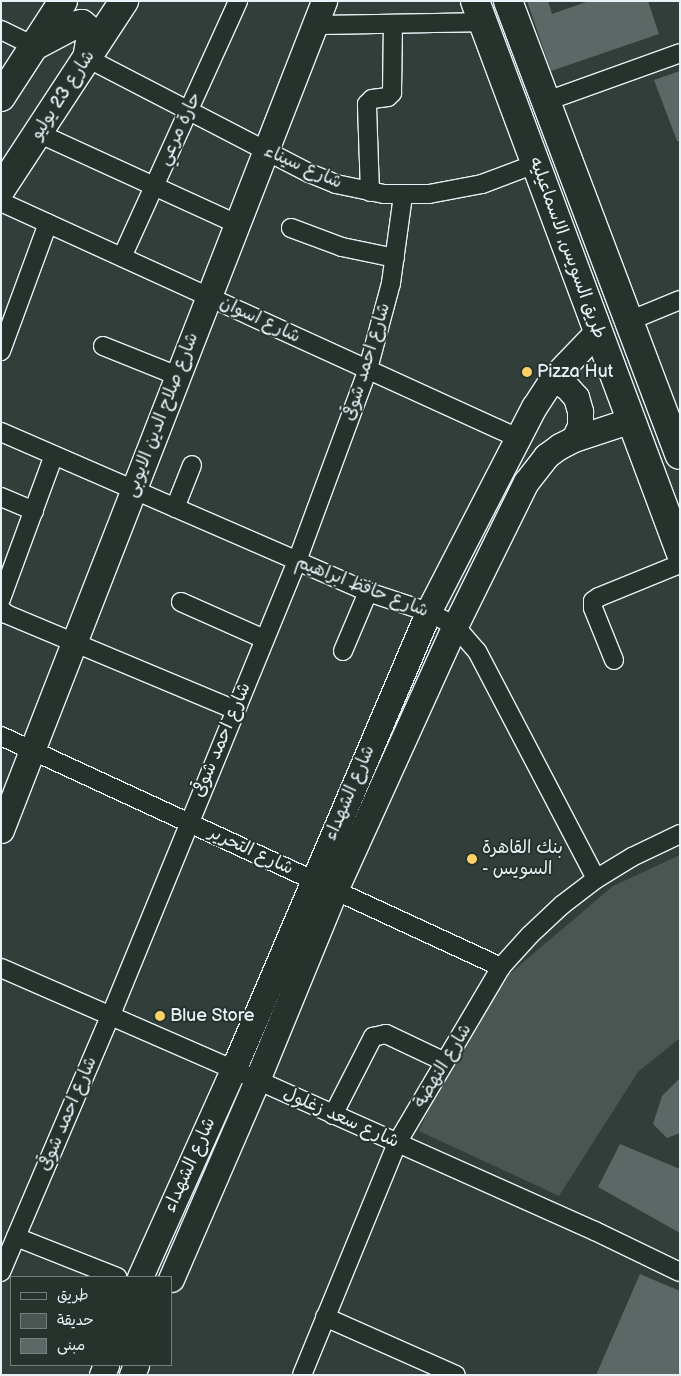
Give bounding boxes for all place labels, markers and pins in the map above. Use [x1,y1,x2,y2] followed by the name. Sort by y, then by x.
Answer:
[537,361,613,383] place label: Pizza Hut
[521,366,533,378] marker: Pizza Hut
[482,838,563,881] place label: بنك القاهرة - السويس
[466,853,478,865] marker: بنك القاهرة - السويس
[170,1005,255,1027] place label: Blue Store
[154,1010,166,1022] marker: Blue Store

